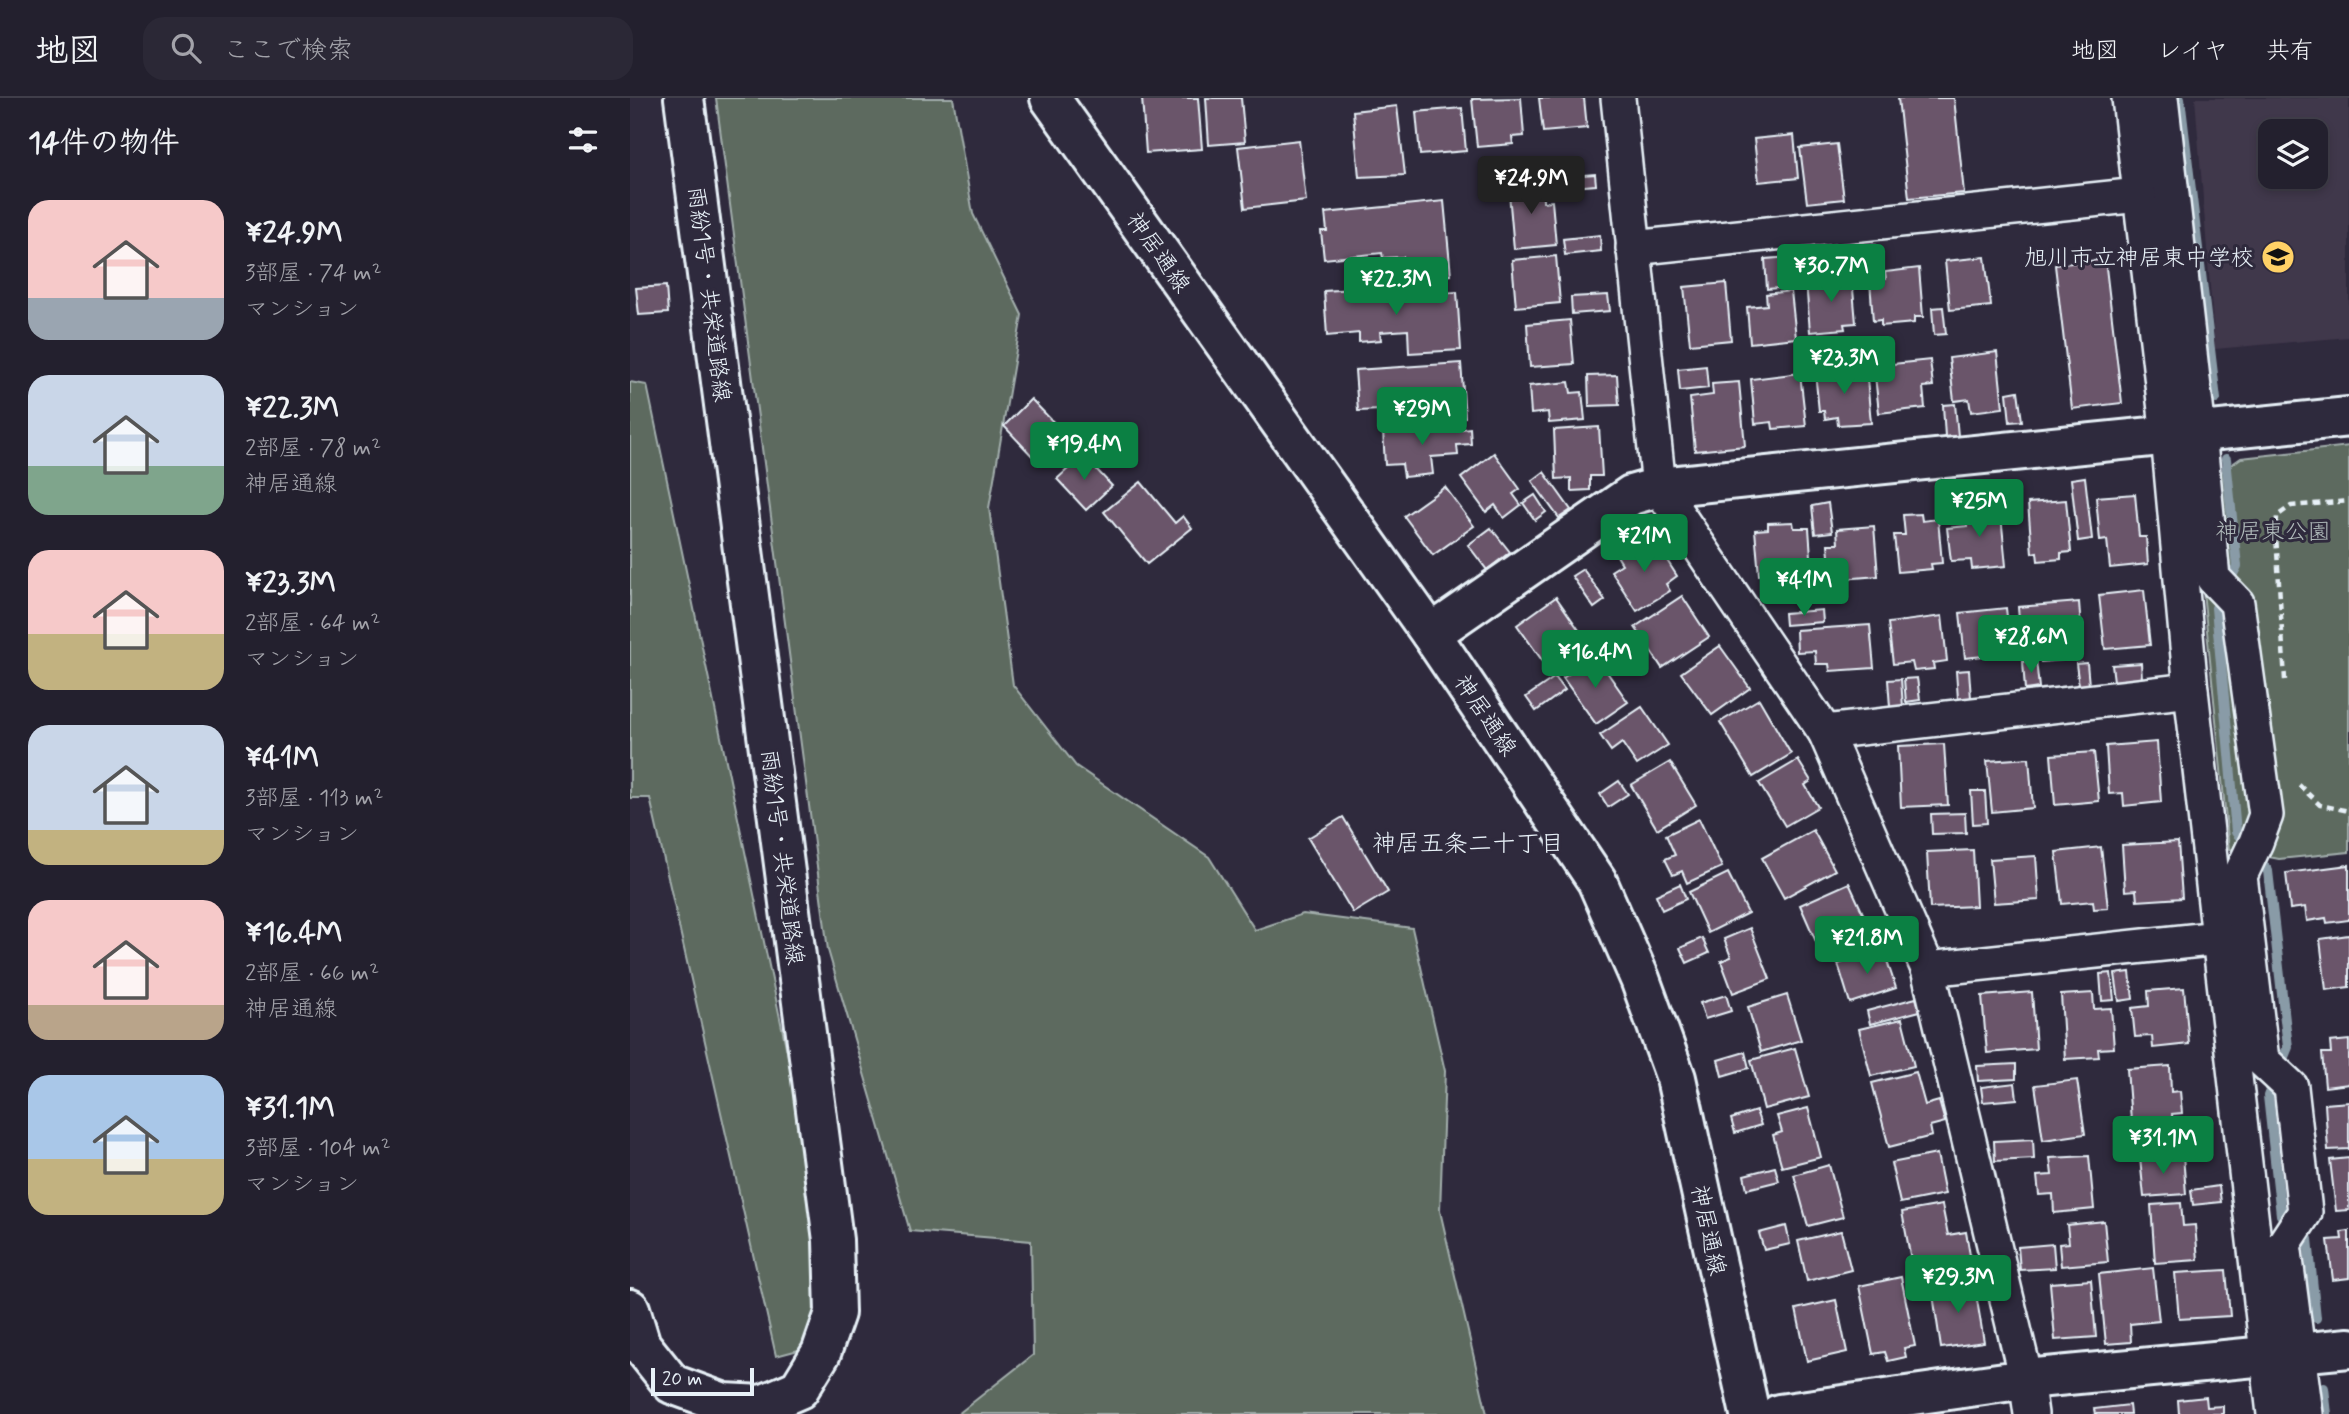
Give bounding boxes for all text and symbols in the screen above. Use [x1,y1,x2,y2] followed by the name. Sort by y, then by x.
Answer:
[143,17,633,80] search box
[167,29,205,67] icon: search
[35,30,101,74] text: 地図
[223,34,353,68] text: ここで検索
[2071,36,2119,67] text: 地図
[2157,36,2228,67] text: レイヤ
[2266,36,2314,67] text: 共有
[2258,119,2328,189] map controls
[2258,119,2328,189] button: layers
[564,121,602,159] icon: filters
[28,124,180,163] text: 14件の物件
[1474,156,1588,216] pin: ¥24.9M
[1494,164,1568,194] text: ¥24.9M
[680,185,736,404] street label: 雨紛1号・共栄道路線
[1119,207,1196,299] street label: 神居通線
[245,214,343,253] text: ¥24.9M
[84,228,168,312] icon: home
[2259,238,2297,276] school or university icon: 旭川市立神居東中学校
[1774,244,1888,304] pin: ¥30.7M
[2024,244,2254,274] place label: 旭川市立神居東中学校
[1793,252,1869,282] text: ¥30.7M
[1339,258,1453,317] pin: ¥22.3M
[245,259,382,289] text: 3部屋 · 74 m²
[1360,265,1432,295] text: ¥22.3M
[245,295,359,325] text: マンション
[1787,336,1901,396] pin: ¥23.3M
[1809,344,1879,374] text: ¥23.3M
[1381,388,1463,447] pin: ¥29M
[245,389,339,428] text: ¥22.3M
[1393,395,1451,425] text: ¥29M
[84,403,168,487] icon: home
[1027,422,1141,482] pin: ¥19.4M
[1046,430,1122,460] text: ¥19.4M
[245,434,381,464] text: 2部屋 · 78 m²
[245,470,337,500] text: 神居通線
[1938,480,2020,539] pin: ¥25M
[1951,487,2007,517] text: ¥25M
[1603,514,1685,574] pin: ¥21M
[2216,518,2331,548] park label: 神居東公園
[1617,522,1671,552] text: ¥21M
[1763,559,1845,618] pin: ¥41M
[245,564,336,603] text: ¥23.3M
[1776,566,1832,596] text: ¥41M
[84,578,168,662] icon: home
[245,609,380,639] text: 2部屋 · 64 m²
[1974,616,2088,675] pin: ¥28.6M
[1994,623,2068,653] text: ¥28.6M
[1538,630,1652,690] pin: ¥16.4M
[1558,638,1632,668] text: ¥16.4M
[245,645,359,675] text: マンション
[1446,670,1523,763] street label: 神居通線
[245,739,319,778] text: ¥41M
[753,748,809,967] street label: 雨紛1号・共栄道路線
[84,753,168,837] icon: home
[245,784,383,814] text: 3部屋 · 113 m²
[245,820,359,850] text: マンション
[1372,829,1564,860] district label: 神居五条二十丁目
[245,914,342,953] text: ¥16.4M
[1810,916,1924,976] pin: ¥21.8M
[1831,924,1903,954] text: ¥21.8M
[84,928,168,1012] icon: home
[245,959,379,989] text: 2部屋 · 66 m²
[245,995,337,1025] text: 神居通線
[245,1089,335,1128] text: ¥31.1M
[84,1103,168,1187] icon: home
[2106,1116,2220,1176] pin: ¥31.1M
[2129,1124,2197,1154] text: ¥31.1M
[245,1134,391,1164] text: 3部屋 · 104 m²
[245,1170,359,1200] text: マンション
[1683,1182,1731,1279] street label: 神居通線
[1901,1256,2015,1315] pin: ¥29.3M
[1921,1263,1995,1293] text: ¥29.3M
[651,1365,754,1397] scale bar
[662,1367,702,1392] text: 20 m

